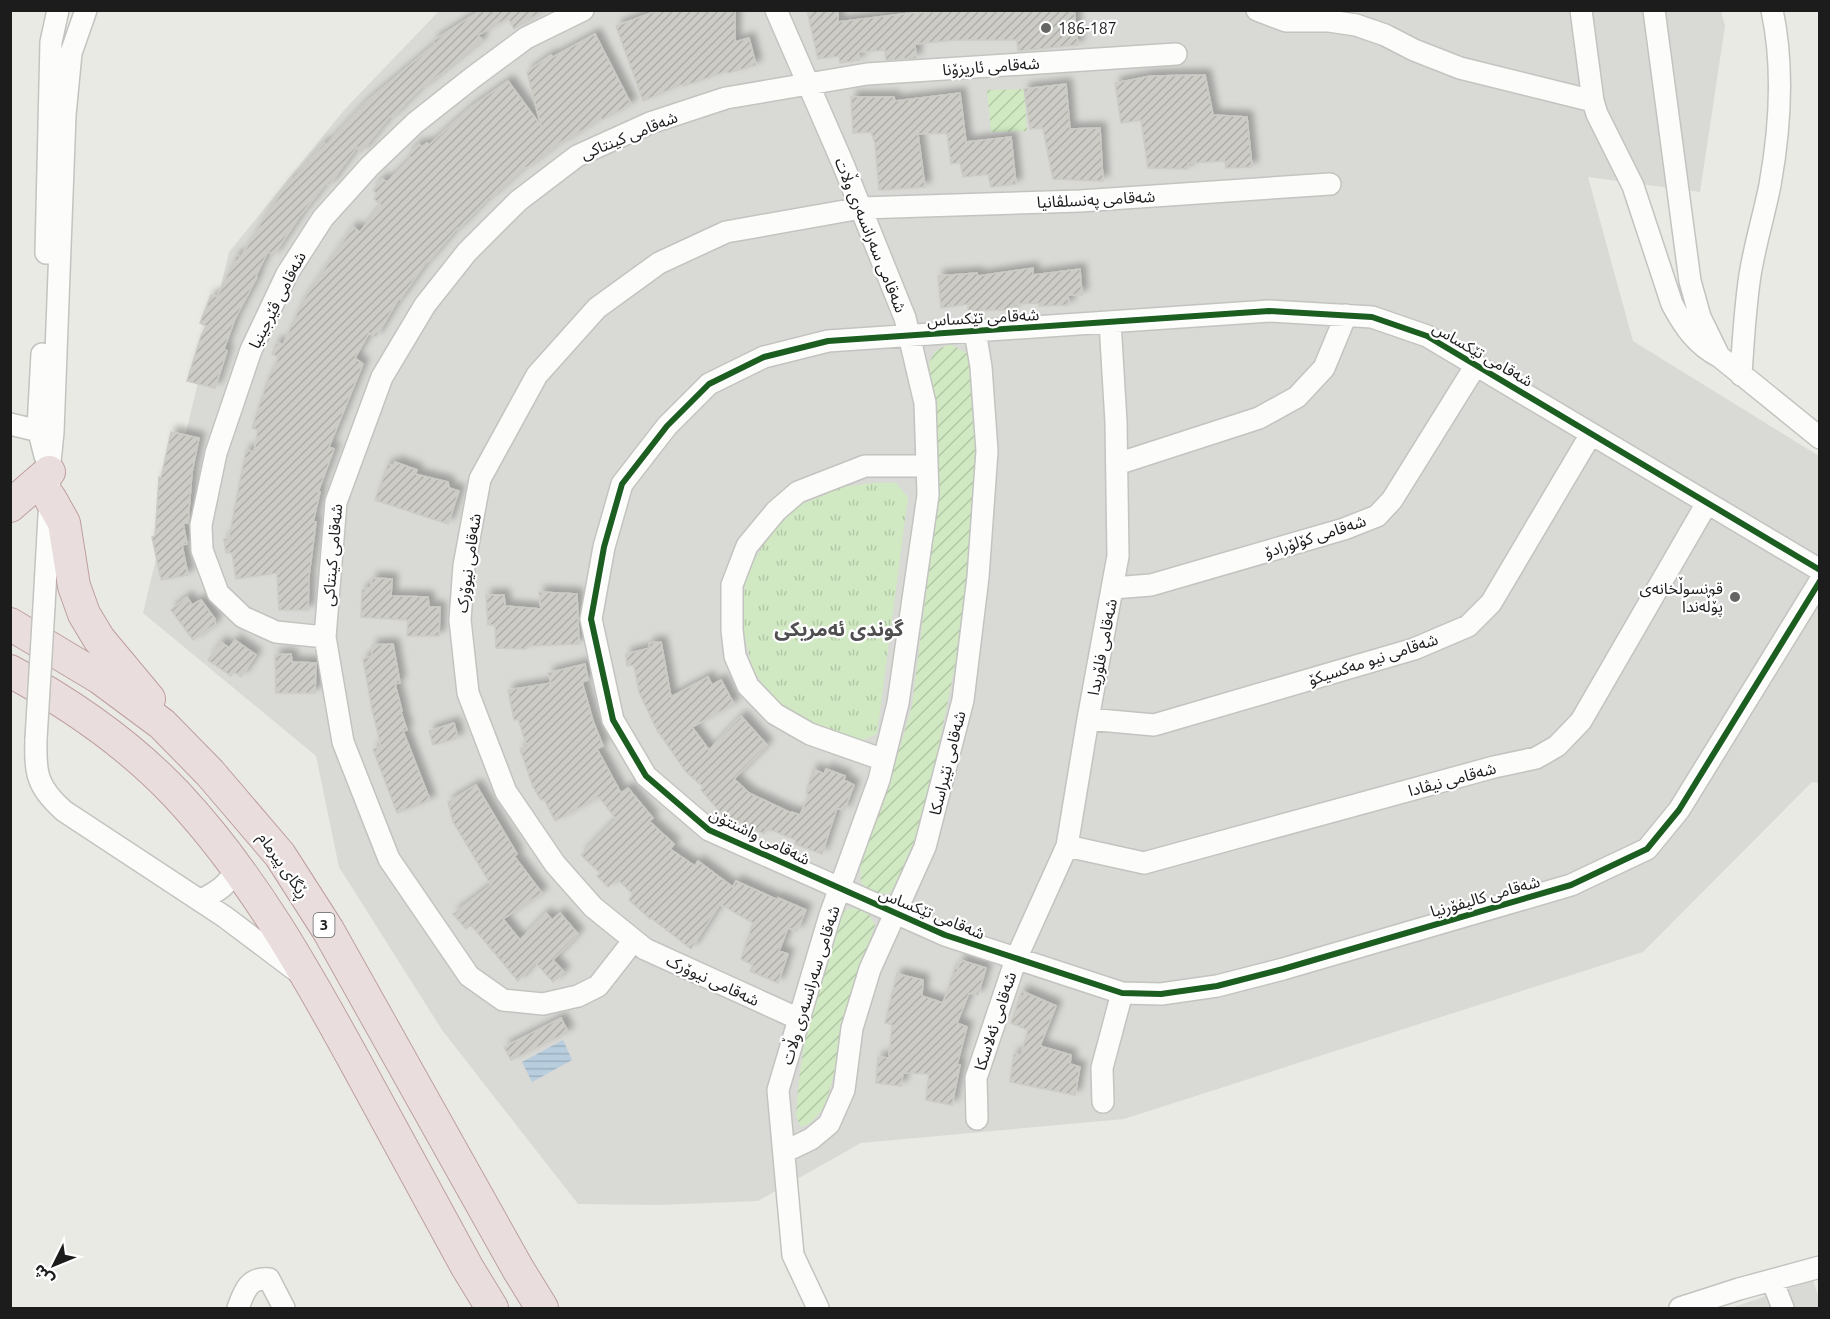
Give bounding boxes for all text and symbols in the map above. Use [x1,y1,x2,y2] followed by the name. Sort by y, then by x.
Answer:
[1058,19,1117,37] place label: 186-187
[1039,21,1053,35] marker: 186-187
[942,54,1040,79] street label: شەقامی ئاریزۆنا
[578,107,681,164] street label: شەقامی کینتاکی
[831,154,913,315] street label: شەقامی سەرانسەری وڵات
[1036,187,1156,213] street label: شەقامی پەنسلڤانیا
[245,249,310,352] street label: شەقامی ڤێرجینیا
[926,305,1040,330] street label: شەقامی تێکساس
[1429,318,1536,391] street label: شەقامی تێکساس
[319,503,346,607] street label: شەقامی کینتاکی
[1262,511,1368,562] street label: شەقامی کۆلۆرادۆ
[452,512,485,614] street label: شەقامی نیوۆرک
[1640,576,1723,617] place label: قونسوڵخانەی پۆڵەندا
[1728,590,1742,604] marker: قونسوڵخانەی پۆڵەندا
[1084,597,1121,697] street label: شەقامی فلۆریدا
[774,617,905,641] district label: گوندی ئەمریکی
[1306,630,1441,689] street label: شەقامی نیو مەکسیکۆ
[925,709,970,817] street label: شەقامی نێبراسکا
[1406,759,1498,800] street label: شەقامی نیڤادا
[706,804,813,869] street label: شەقامی واشنتۆن
[250,829,313,904] street label: ڕێگای پیرمام
[1428,872,1542,921] street label: شەقامی کالیفۆرنیا
[876,884,988,943] street label: شەقامی تێکساس
[775,903,844,1067] street label: شەقامی سەرانسەری وڵات
[314,913,334,937] road number: 3
[663,951,762,1010] street label: شەقامی نیوۆرک
[971,969,1020,1073] street label: شەقامی ئەلاسکا
[24,1235,84,1295] north arrow
[29,1260,58,1289] text: ش

